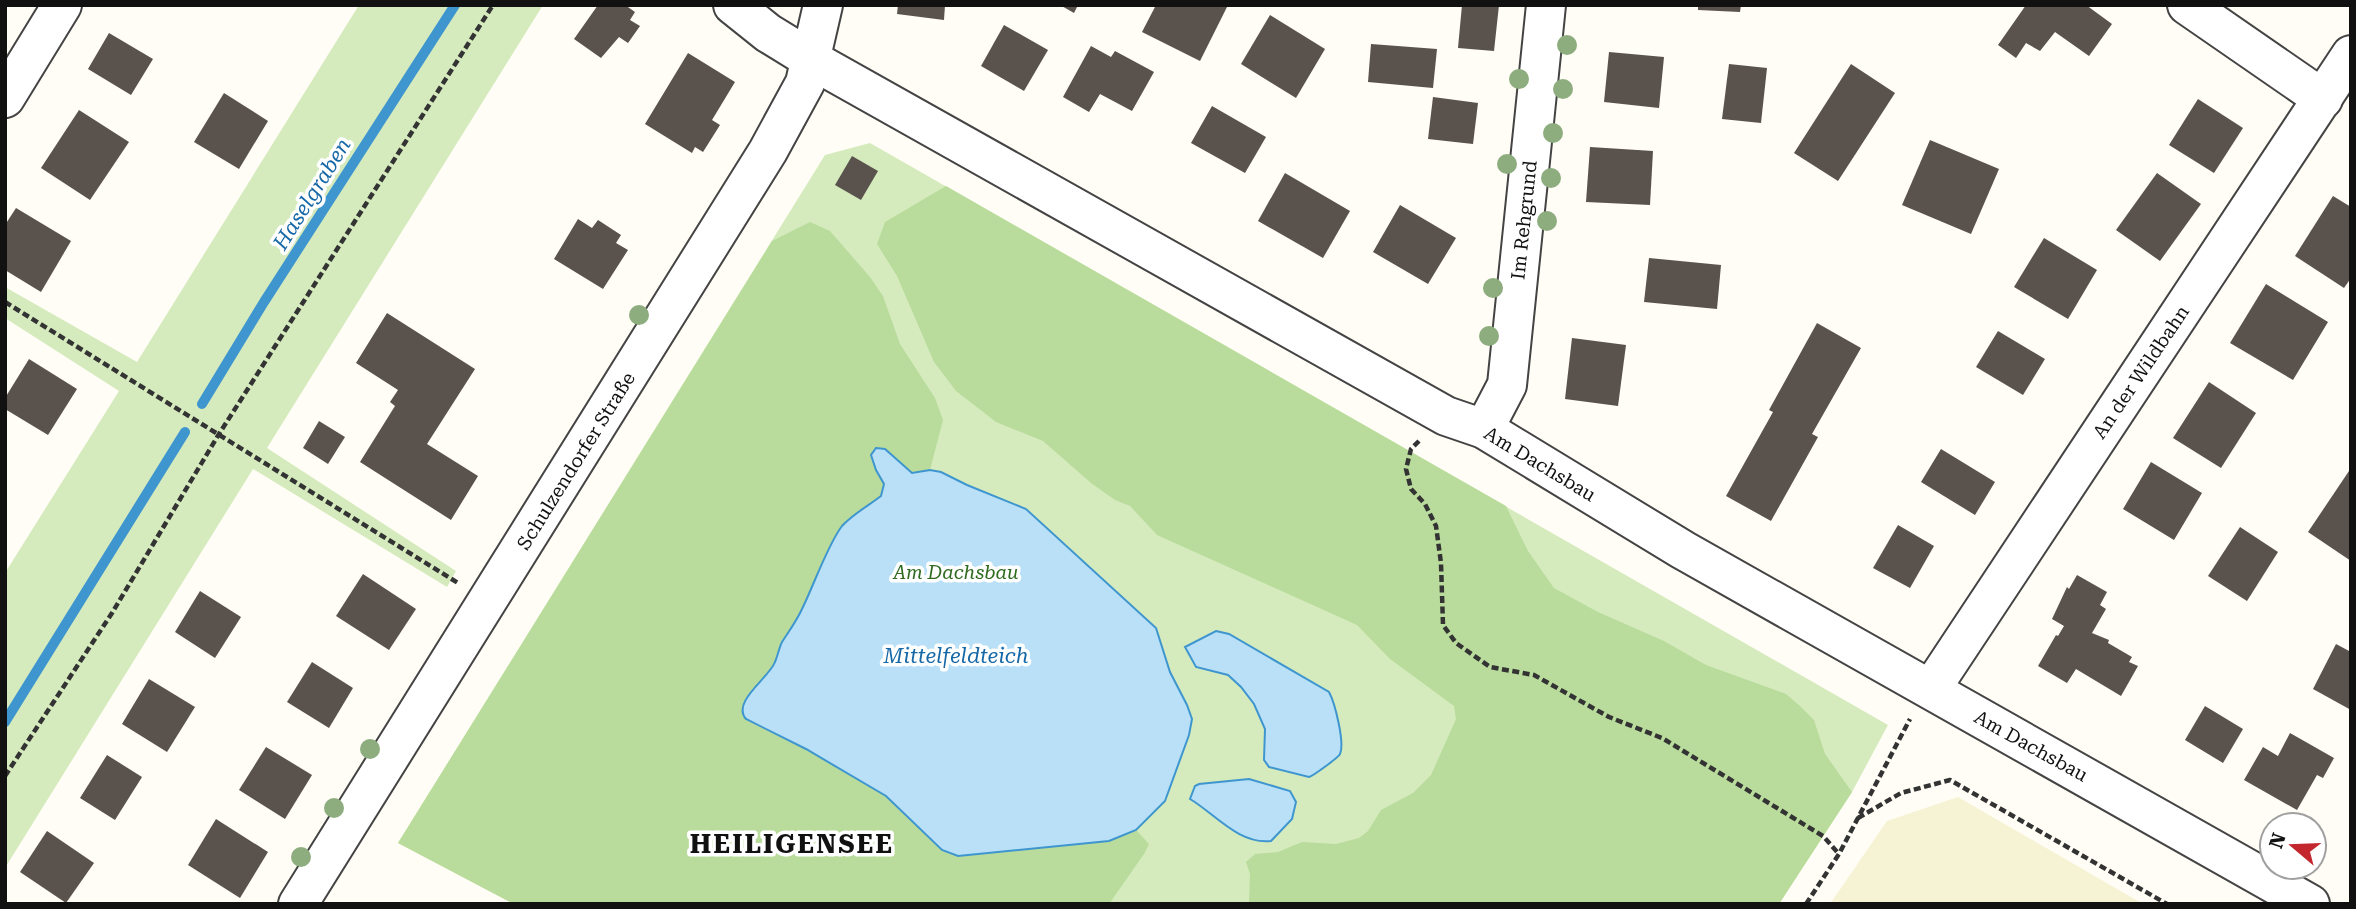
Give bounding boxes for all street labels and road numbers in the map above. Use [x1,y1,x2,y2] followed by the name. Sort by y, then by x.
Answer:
[1506,159,1542,281] street label: Im Rehgrund
[2088,301,2194,443] street label: An der Wildbahn
[512,368,640,554] street label: Schulzendorfer Straße
[1480,422,1600,506] street label: Am Dachsbau
[1970,705,2092,787] street label: Am Dachsbau

